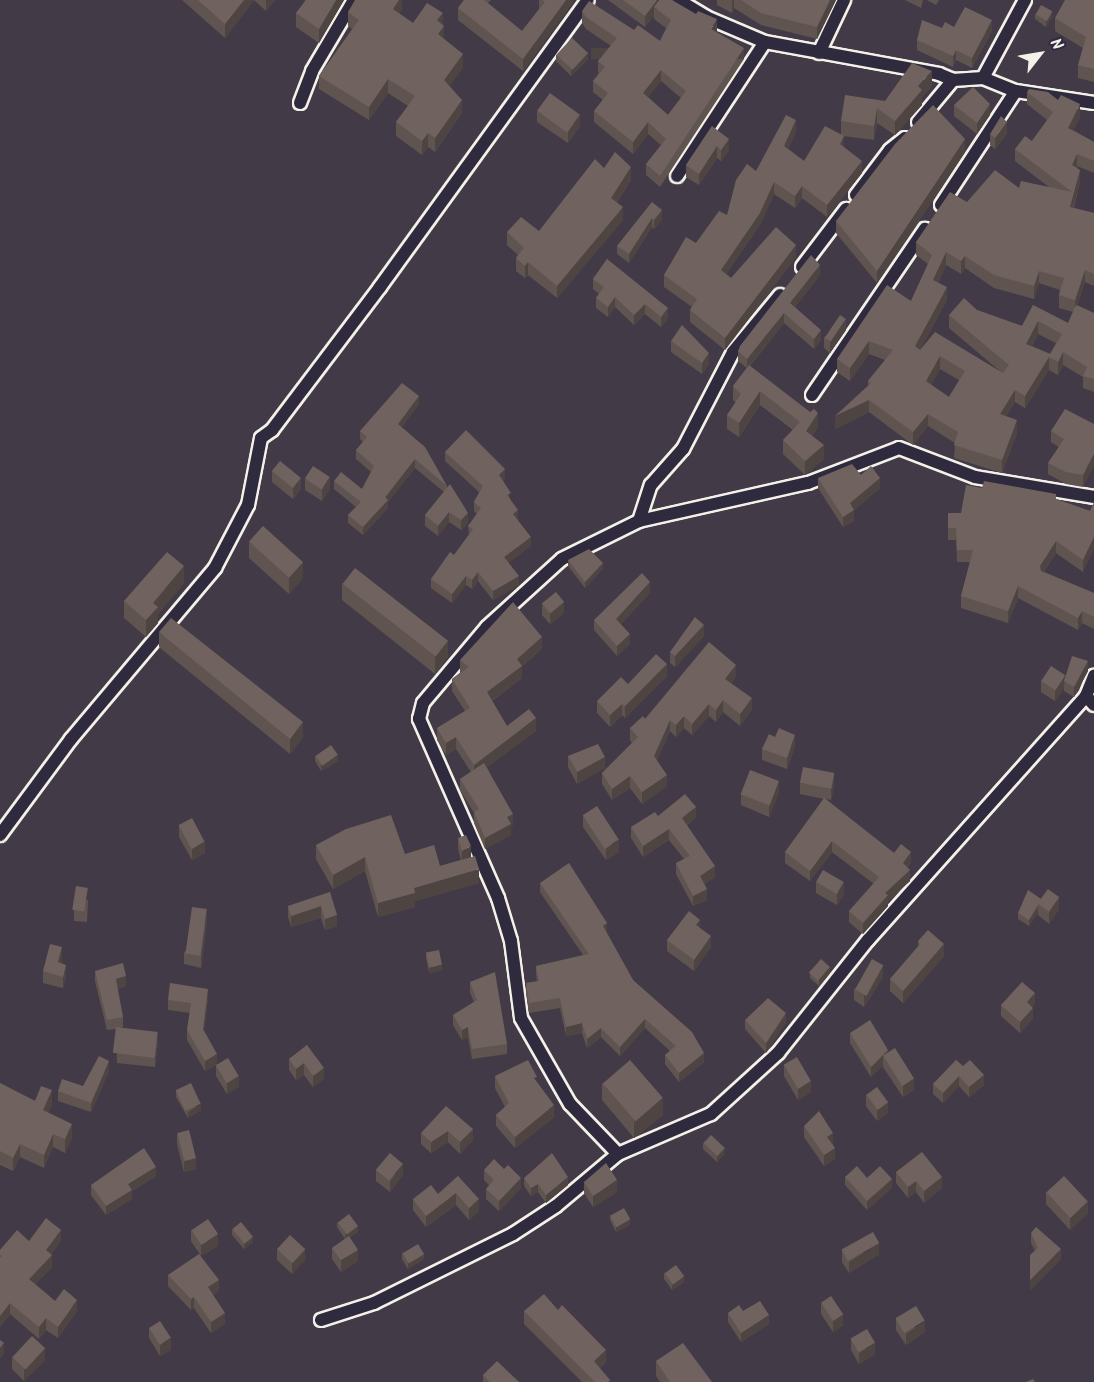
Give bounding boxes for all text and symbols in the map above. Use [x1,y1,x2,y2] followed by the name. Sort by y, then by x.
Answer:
[1010,24,1070,84] north arrow
[1043,34,1069,55] text: N

